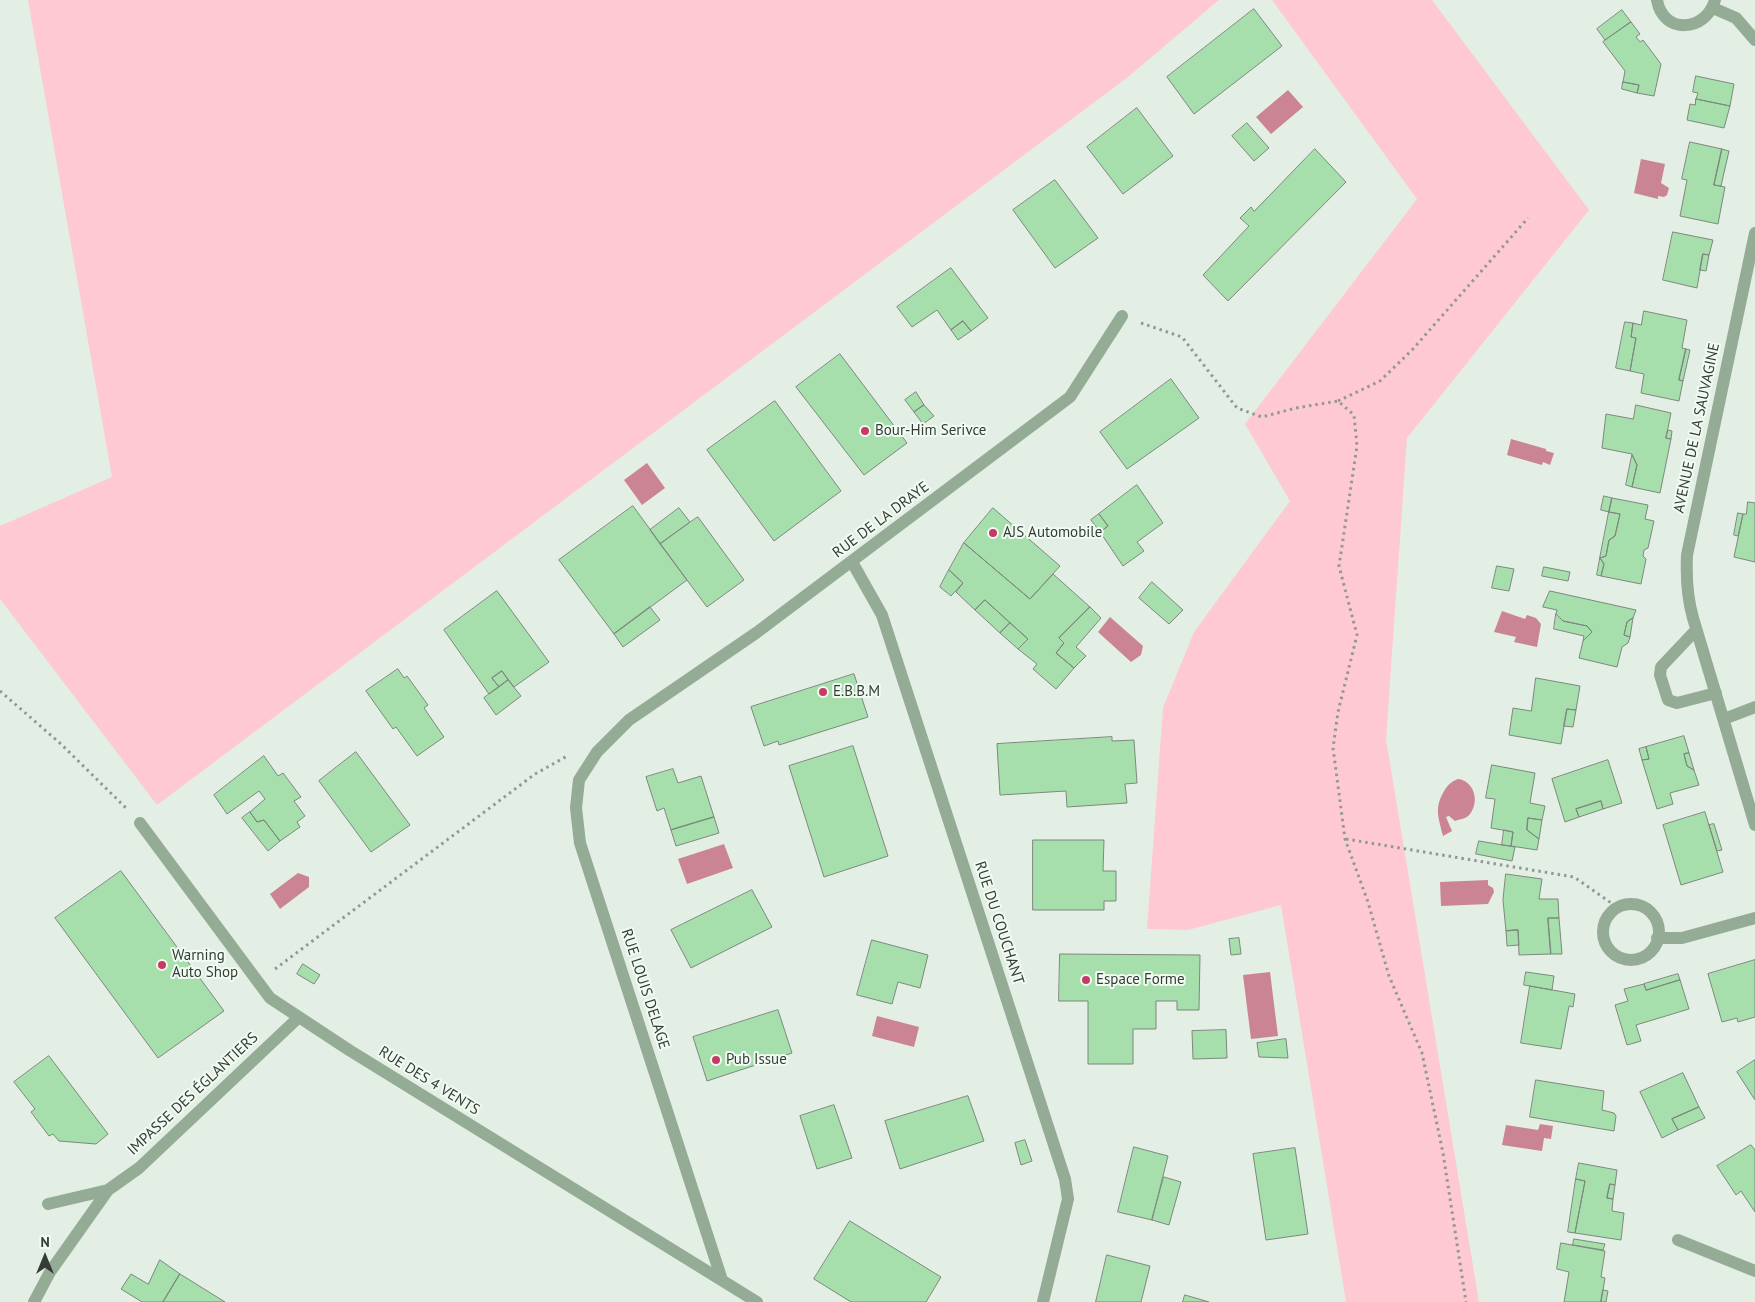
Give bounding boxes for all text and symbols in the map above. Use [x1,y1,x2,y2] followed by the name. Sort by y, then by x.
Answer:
[1670,341,1724,515] street label: AVENUE DE LA SAUVAGINE
[875,422,986,440] place label: Bour-Him Serivce
[859,425,871,437] marker: Bour-Him Serivce
[829,478,933,562] street label: RUE DE LA DRAYE
[1003,524,1102,542] place label: AJS Automobile
[987,527,999,539] marker: AJS Automobile
[833,683,880,701] place label: E.B.B.M
[817,686,829,698] marker: E.B.B.M
[971,859,1027,987] street label: RUE DU COUCHANT
[617,927,673,1051] street label: RUE LOUIS DELAGE
[172,947,238,982] place label: Warning Auto Shop
[156,959,168,971] marker: Warning Auto Shop
[1096,971,1185,989] place label: Espace Forme
[1080,974,1092,986] marker: Espace Forme
[124,1029,262,1159] street label: IMPASSE DES ÉGLANTIERS
[375,1043,483,1119] street label: RUE DES 4 VENTS
[726,1051,787,1069] place label: Pub Issue
[710,1054,722,1066] marker: Pub Issue
[20,1232,70,1282] north arrow
[40,1233,50,1251] text: N

